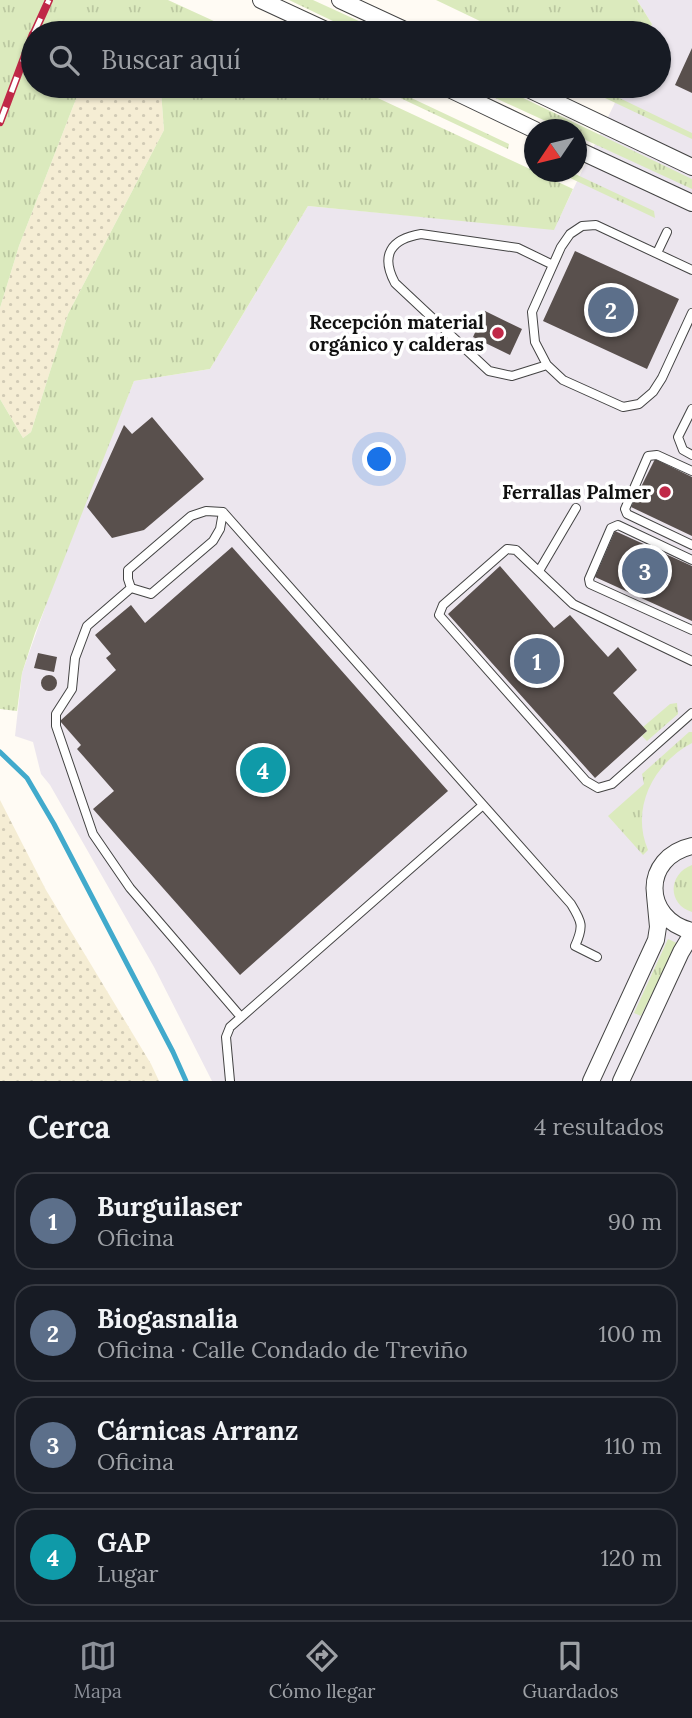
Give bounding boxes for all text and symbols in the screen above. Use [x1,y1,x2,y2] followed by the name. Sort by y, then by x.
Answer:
[21,21,671,98] search box
[45,41,83,79] icon: search
[101,43,241,76] text: Buscar aquí
[524,119,587,182] north arrow
[588,284,634,336] pin: 2
[309,310,484,356] place label: Recepción material orgánico y calderas
[490,325,506,341] marker: Recepción material orgánico y calderas
[362,442,396,476] your location
[502,480,651,504] place label: Ferrallas Palmer
[657,484,673,500] marker: Ferrallas Palmer
[622,545,668,597] pin: 3
[514,635,560,687] pin: 1
[240,744,286,796] pin: 4
[28,1108,110,1146] text: Cerca
[534,1112,664,1141] text: 4 resultados
[97,1190,242,1223] text: Burguilaser
[48,1207,58,1236] text: 1
[608,1207,662,1236] text: 90 m
[97,1223,174,1252] text: Oficina
[97,1302,238,1335] text: Biogasnalia
[47,1319,59,1348] text: 2
[598,1319,662,1348] text: 100 m
[97,1335,468,1364] text: Oficina · Calle Condado de Treviño
[97,1414,298,1447] text: Cárnicas Arranz
[47,1431,59,1460] text: 3
[604,1431,662,1460] text: 110 m
[97,1447,174,1476] text: Oficina
[97,1526,150,1559] text: GAP
[47,1543,59,1572] text: 4
[600,1543,662,1572] text: 120 m
[97,1559,159,1588] text: Lugar
[73,1637,122,1703] tab: Mapa
[269,1637,375,1703] tab: Cómo llegar
[522,1637,619,1703] tab: Guardados

